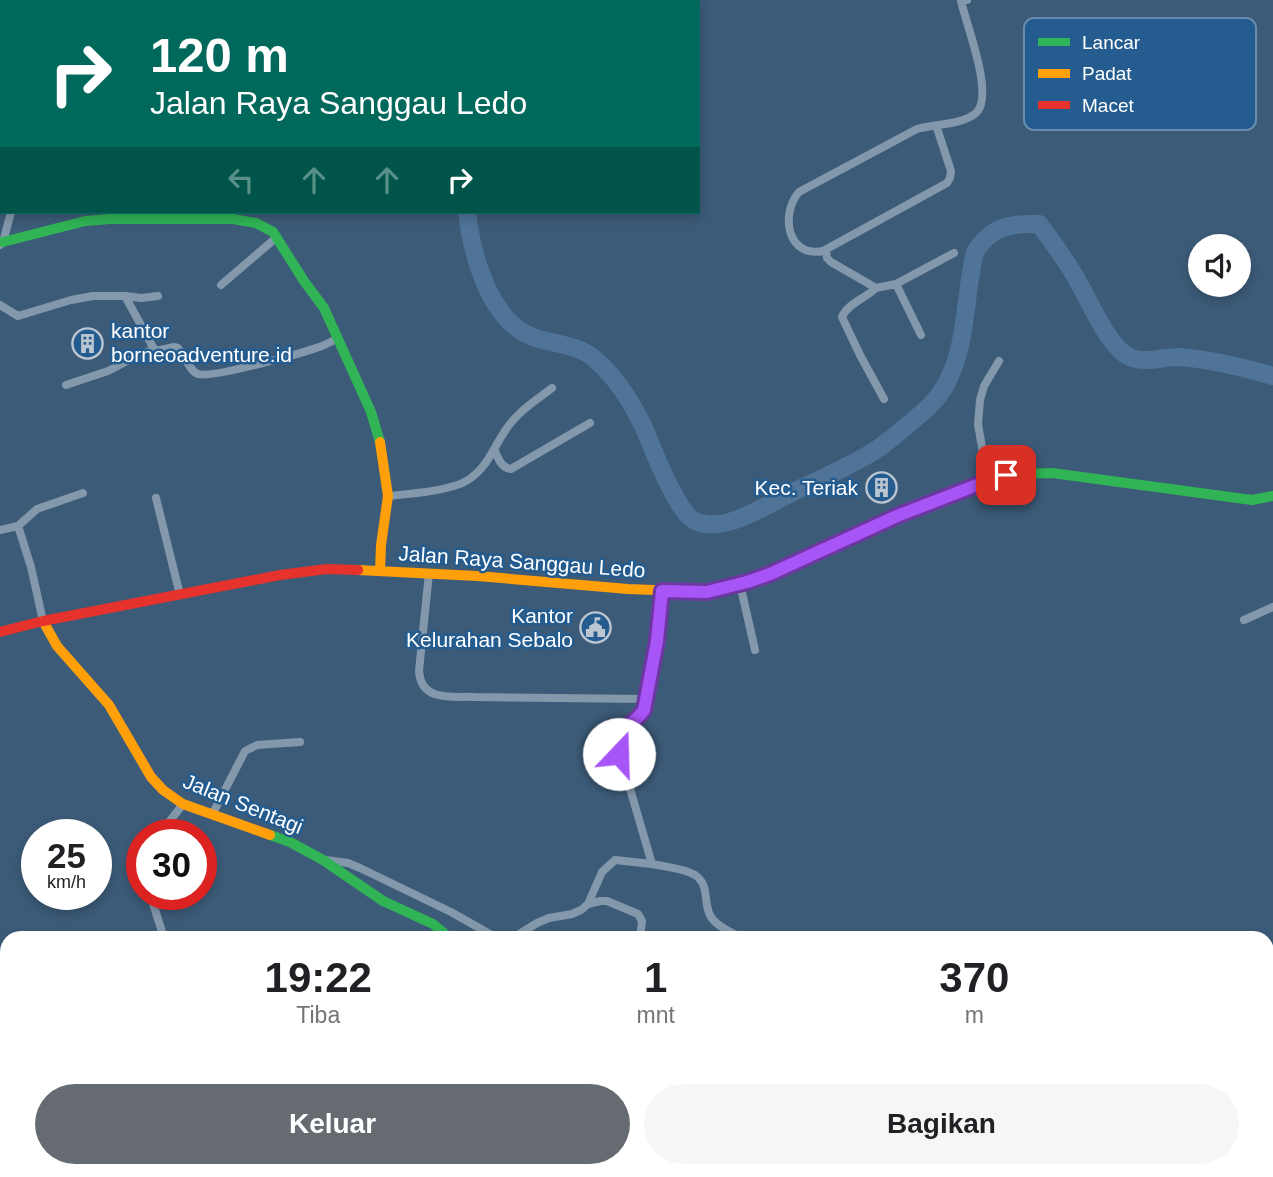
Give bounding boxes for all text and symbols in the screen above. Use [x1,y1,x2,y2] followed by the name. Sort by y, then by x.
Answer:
[1024,18,1256,130] legend
[35,28,126,119] icon: right
[150,28,289,82] text: 120 m
[1082,32,1141,53] text: Lancar
[1082,63,1132,84] text: Padat
[150,85,527,121] text: Jalan Raya Sanggau Ledo
[1082,95,1134,116] text: Macet
[222,161,260,199] icon: left
[295,161,333,199] icon: ahead
[368,161,406,199] icon: ahead
[441,161,479,199] icon: right
[1188,234,1251,297] map controls
[1188,234,1251,297] button: sound
[111,319,292,366] place label: kantor borneoadventure.id
[71,326,105,360] building icon: kantor borneoadventure.id
[976,445,1036,505] pin
[987,456,1025,494] icon: arrive
[864,471,898,505] building icon: Kec. Teriak
[755,476,858,499] place label: Kec. Teriak
[398,541,646,582] street label: Jalan Raya Sanggau Ledo
[406,604,573,651] place label: Kantor Kelurahan Sebalo
[579,611,613,645] public building icon: Kantor Kelurahan Sebalo
[582,717,656,791] position arrow
[180,769,306,838] street label: Jalan Sentagi
[126,819,217,910] speed limit sign: 30
[47,836,86,875] text: 25
[47,872,86,892] text: km/h
[265,954,372,1001] text: 19:22
[644,954,667,1001] text: 1
[939,954,1009,1001] text: 370
[296,1002,340,1028] text: Tiba
[636,1002,675,1028] text: mnt
[965,1002,984,1028] text: m
[35,1084,630,1164] button: Keluar
[644,1084,1239,1164] button: Bagikan

